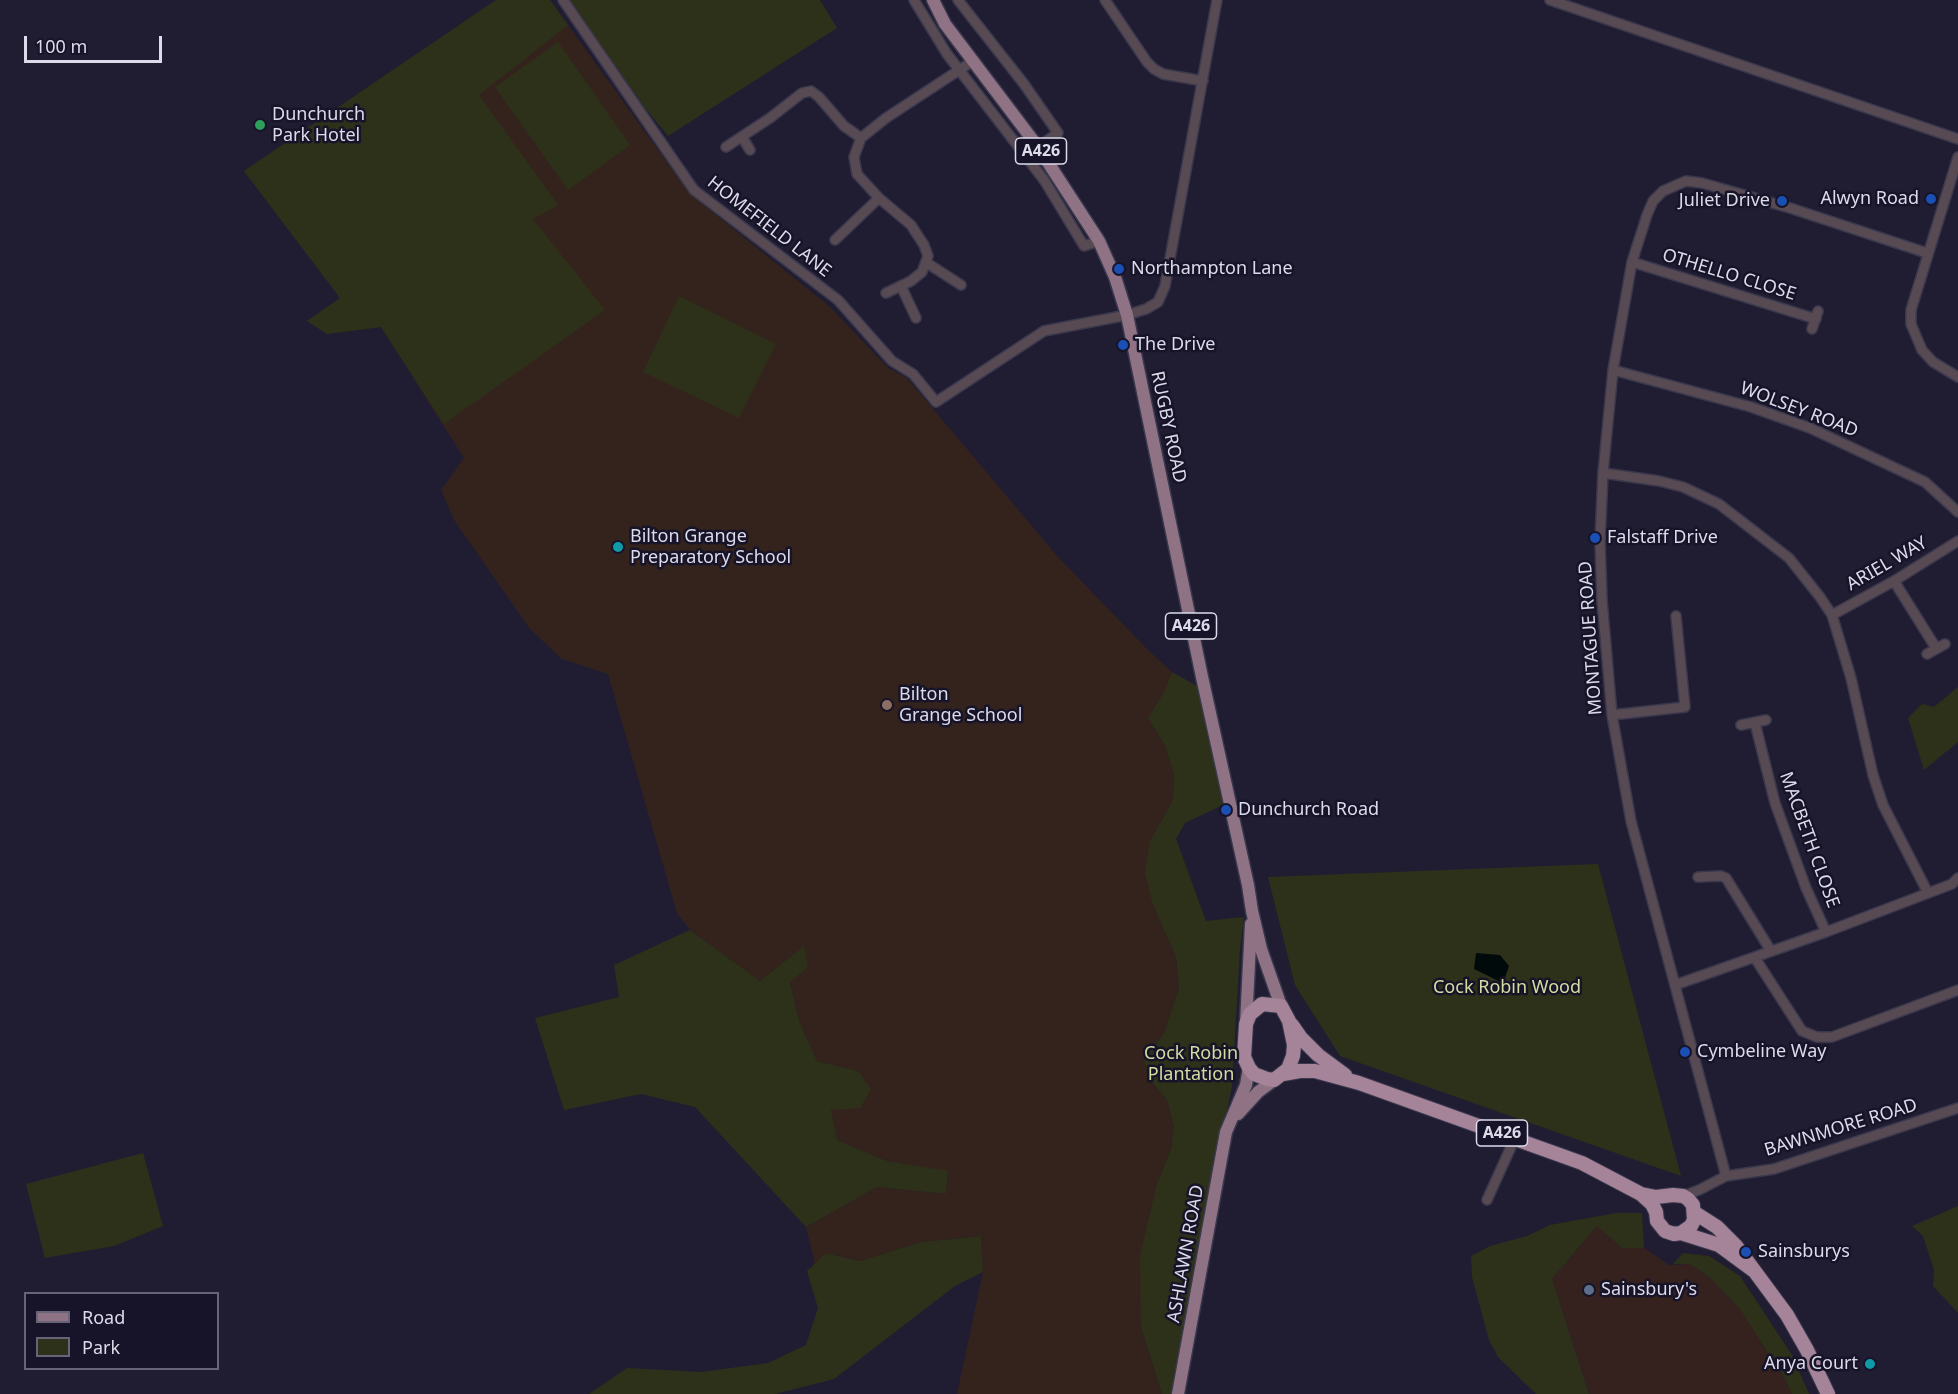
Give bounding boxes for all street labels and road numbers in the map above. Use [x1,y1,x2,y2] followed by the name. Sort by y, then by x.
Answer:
[1016,138,1066,164] road number: A426
[703,172,835,282] street label: HOMEFIELD LANE
[1660,244,1798,306] street label: OTHELLO CLOSE
[1146,369,1190,485] street label: RUGBY ROAD
[1737,378,1861,442] street label: WOLSEY ROAD
[1843,532,1931,596] street label: ARIEL WAY
[1575,560,1607,716] street label: MONTAGUE ROAD
[1166,613,1216,639] road number: A426
[1774,769,1844,911] street label: MACBETH CLOSE
[1762,1094,1920,1162] street label: BAWNMORE ROAD
[1476,1120,1528,1146] road number: A426
[1163,1183,1209,1325] street label: ASHLAWN ROAD

